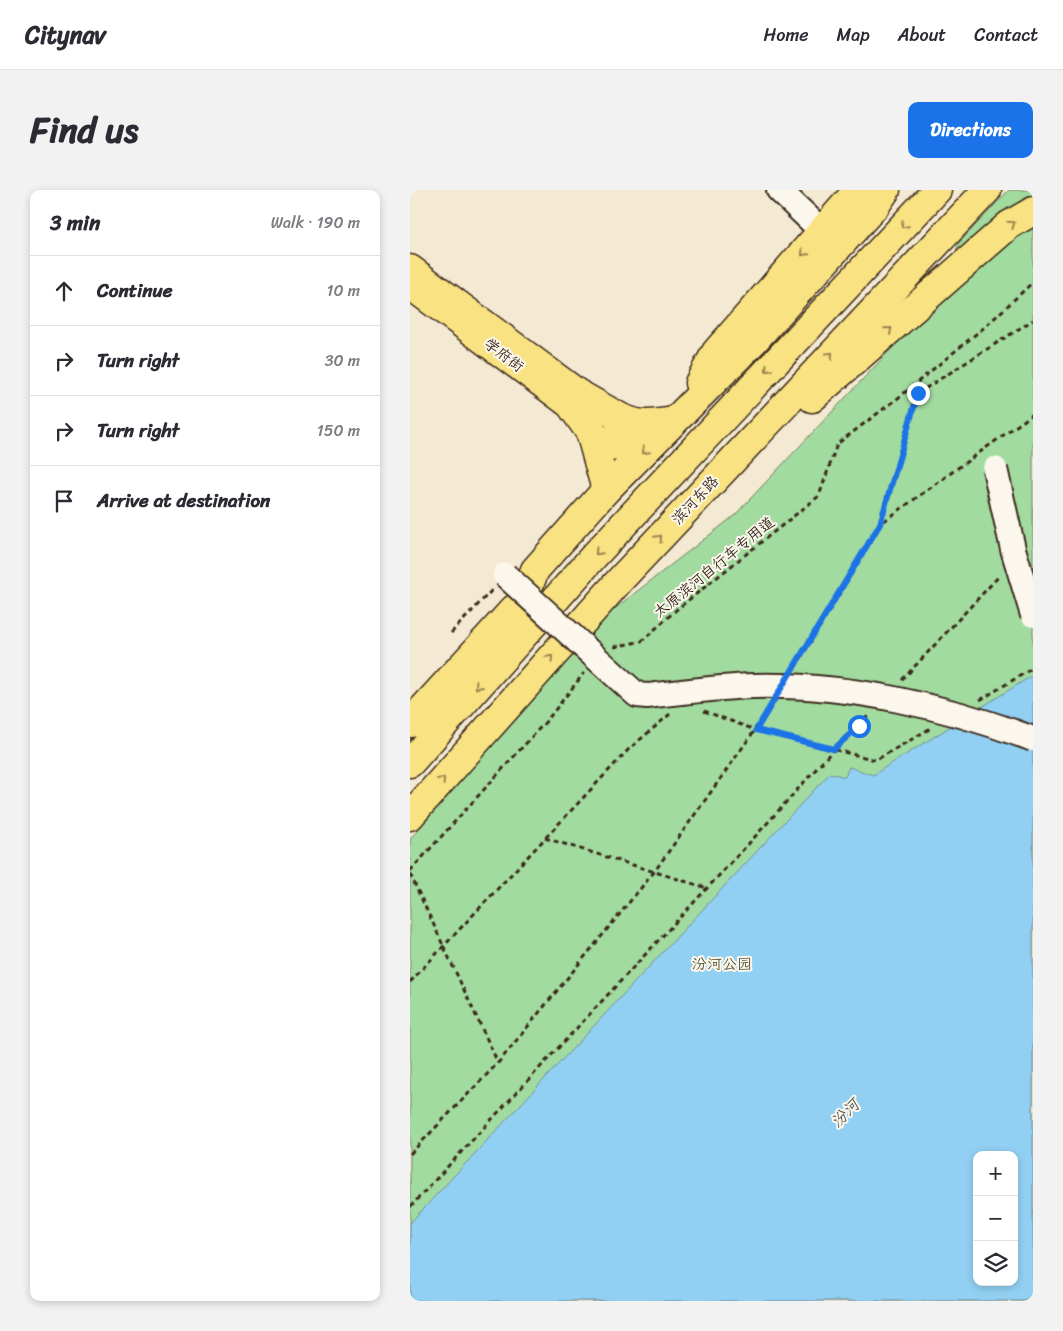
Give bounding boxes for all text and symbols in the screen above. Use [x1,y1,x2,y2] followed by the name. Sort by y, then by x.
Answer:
[25,14,106,56] text: Citynav
[764,19,809,51] text: Home
[837,19,870,51] text: Map
[898,19,946,51] text: About
[974,19,1038,51] text: Contact
[30,99,138,161] text: Find us
[908,102,1033,158] button: Directions
[50,204,100,242] text: 3 min
[271,208,360,237] text: Walk · 190 m
[901,219,910,228] one-way arrow
[1006,221,1016,230] one-way arrow
[800,248,809,257] one-way arrow
[97,274,173,307] text: Continue
[327,276,360,305] text: 10 m
[50,277,78,305] icon: ahead
[883,327,892,336] one-way arrow
[478,331,530,379] street label: 学府街
[97,344,179,377] text: Turn right
[325,346,360,375] text: 30 m
[50,347,78,375] icon: right
[824,352,833,361] one-way arrow
[765,364,774,373] one-way arrow
[907,382,930,405] route end
[97,414,179,447] text: Turn right
[317,416,360,445] text: 150 m
[50,417,78,445] icon: right
[641,445,650,454] one-way arrow
[665,469,725,531] street label: 滨河东路
[97,484,270,517] text: Arrive at destination
[50,487,78,515] icon: arrive
[648,510,780,624] street label: 太原滨河自行车专用道
[653,535,662,544] one-way arrow
[595,546,604,555] one-way arrow
[545,655,554,664] one-way arrow
[475,681,484,690] one-way arrow
[848,715,871,738] route start
[437,776,446,785] one-way arrow
[692,951,752,977] park label: 汾河公园
[823,1089,869,1135] water label: 汾河
[973,1151,1018,1286] map controls
[973,1151,1018,1196] button: +
[973,1196,1018,1241] button: −
[973,1241,1018,1286] button: layers

